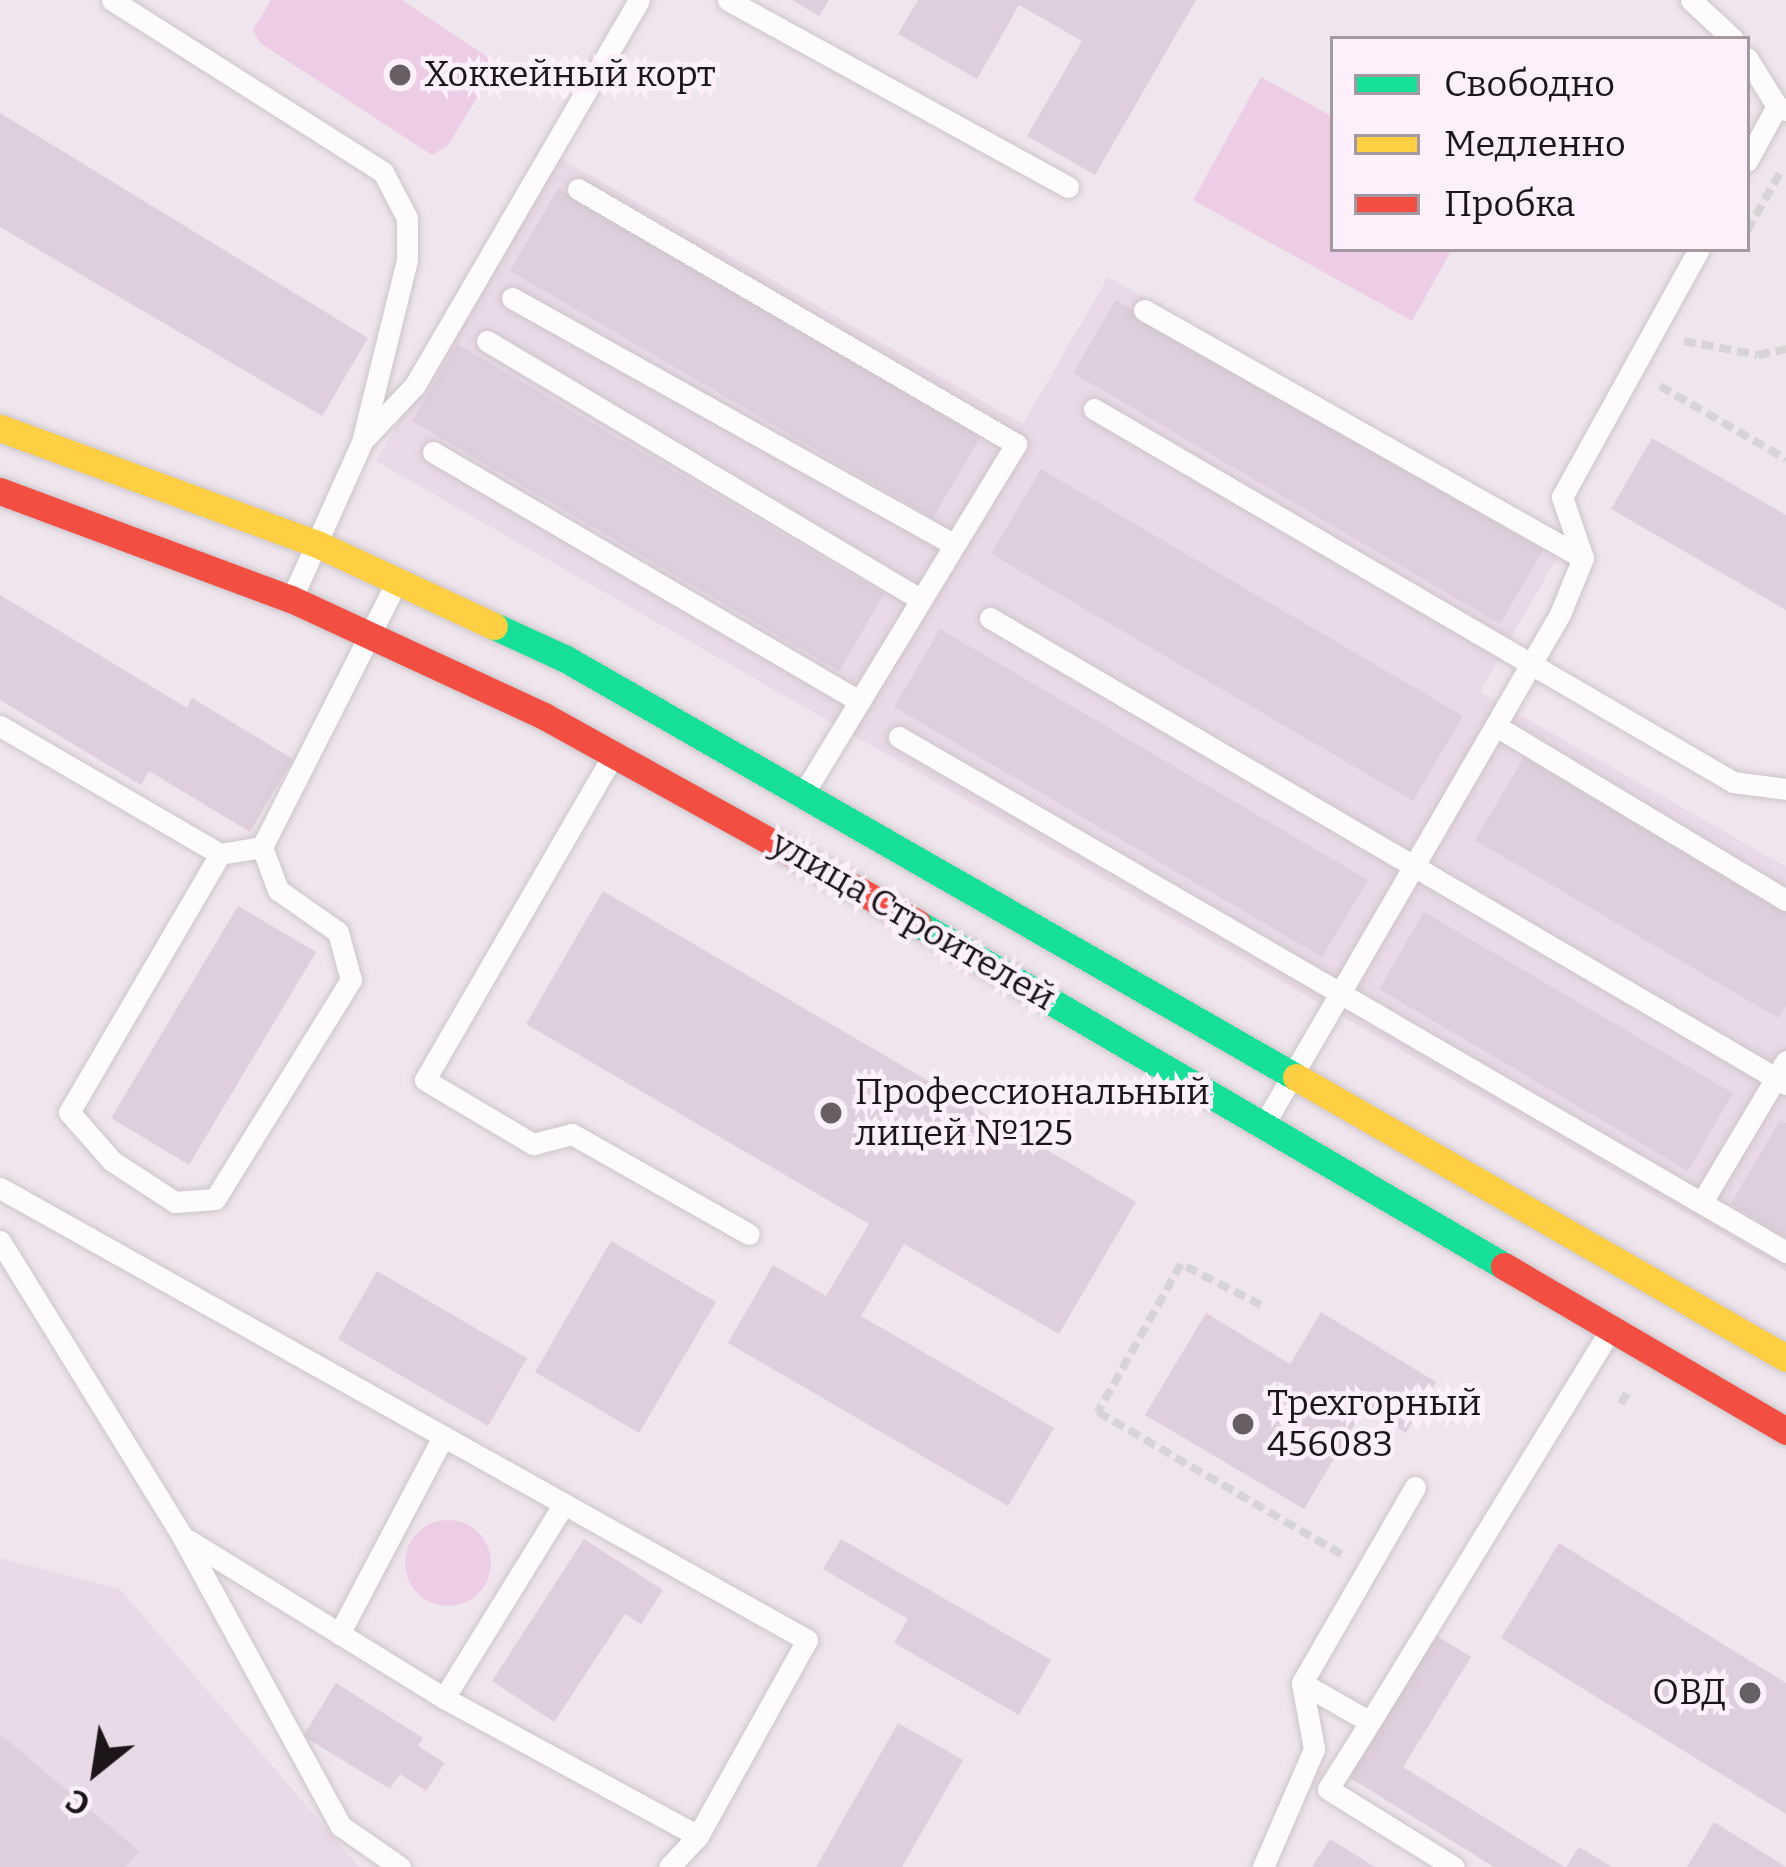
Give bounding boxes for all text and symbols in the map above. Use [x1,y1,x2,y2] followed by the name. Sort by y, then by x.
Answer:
[1330,36,1750,252] legend
[424,53,715,97] place label: Хоккейный корт
[387,62,413,88] marker: Хоккейный корт
[1444,62,1615,106] text: Свободно
[1444,122,1626,166] text: Медленно
[1444,182,1575,226] text: Пробка
[763,822,1063,1020] street label: улица Строителей
[855,1070,1210,1155] place label: Профессиональный лицей №125
[818,1100,844,1126] marker: Профессиональный лицей №125
[1267,1381,1481,1466] place label: Трехгорный 456083
[1230,1411,1256,1437] marker: Трехгорный 456083
[1652,1671,1726,1715] place label: ОВД
[1737,1680,1763,1706] marker: ОВД
[36,1711,156,1831] north arrow
[59,1780,97,1825] text: С

